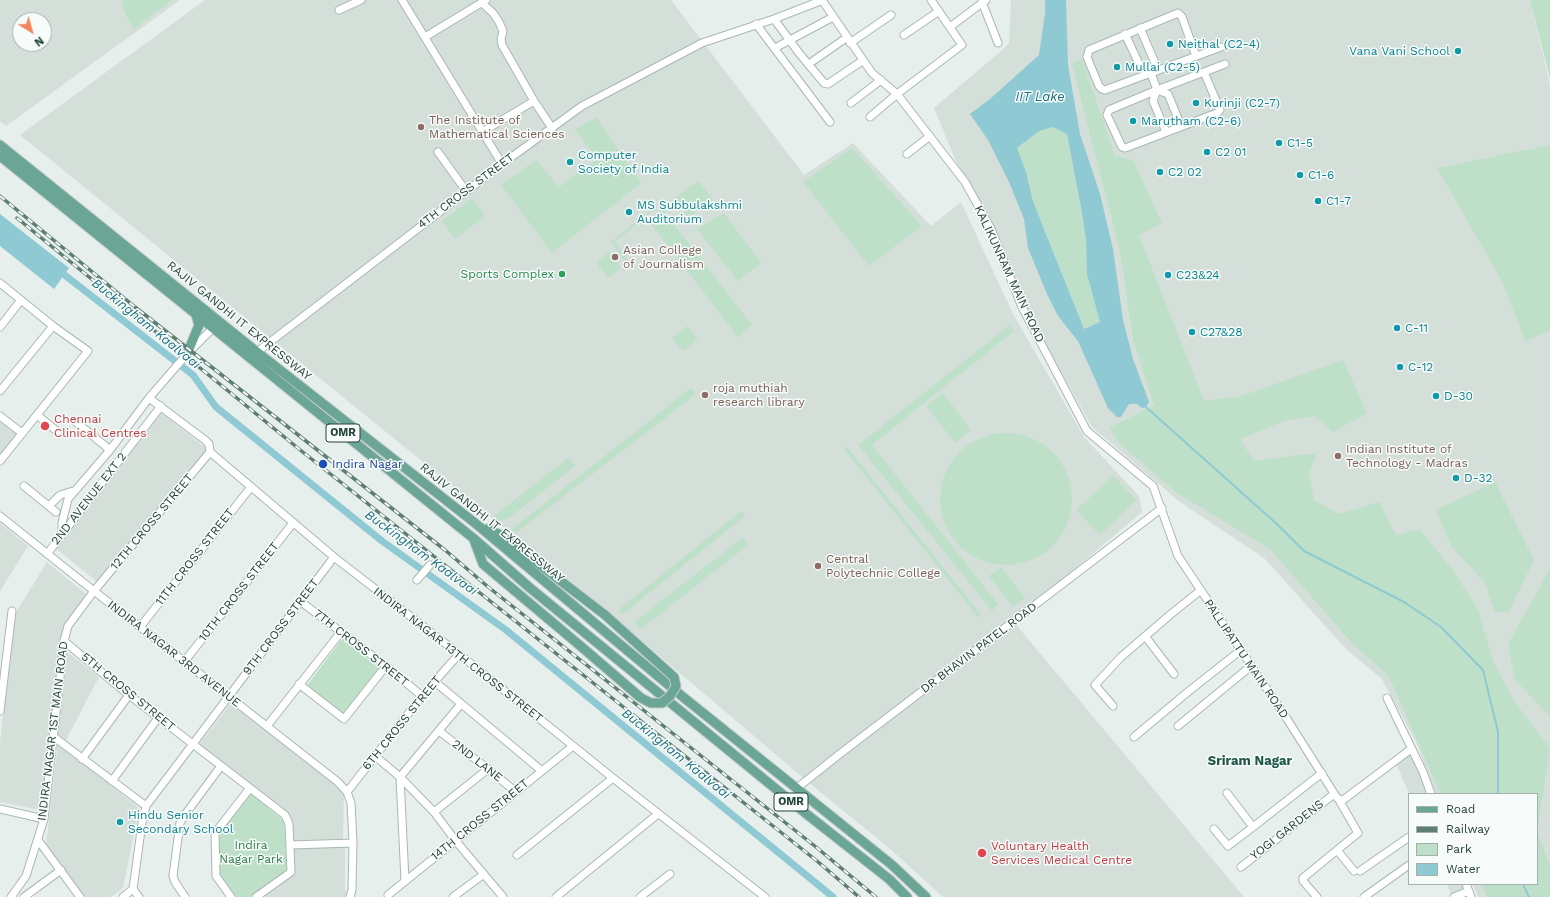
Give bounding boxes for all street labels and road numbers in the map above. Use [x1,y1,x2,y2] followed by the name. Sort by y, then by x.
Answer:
[415,150,517,232] street label: 4TH CROSS STREET
[971,203,1047,345] street label: KALIKUNRAM MAIN ROAD
[164,258,314,384] street label: RAJIV GANDHI IT EXPRESSWAY
[326,424,360,442] road number: OMR
[48,450,130,548] street label: 2ND AVENUE EXT 2
[417,460,567,586] street label: RAJIV GANDHI IT EXPRESSWAY
[107,471,197,573] street label: 12TH CROSS STREET
[153,506,237,608] street label: 11TH CROSS STREET
[196,539,282,645] street label: 10TH CROSS STREET
[240,576,322,678] street label: 9TH CROSS STREET
[370,584,546,726] street label: INDIRA NAGAR 13TH CROSS STREET
[1201,597,1291,721] street label: PALLIPATTU MAIN ROAD
[105,598,243,710] street label: INDIRA NAGAR 3RD AVENUE
[918,600,1040,696] street label: DR BHAVIN PATEL ROAD
[311,606,411,690] street label: 7TH CROSS STREET
[35,640,71,822] street label: INDIRA NAGAR 1ST MAIN ROAD
[78,650,178,734] street label: 5TH CROSS STREET
[360,673,444,773] street label: 6TH CROSS STREET
[449,737,505,785] street label: 2ND LANE
[428,776,532,864] street label: 14TH CROSS STREET
[774,793,808,811] road number: OMR
[1247,797,1327,863] street label: YOGI GARDENS

